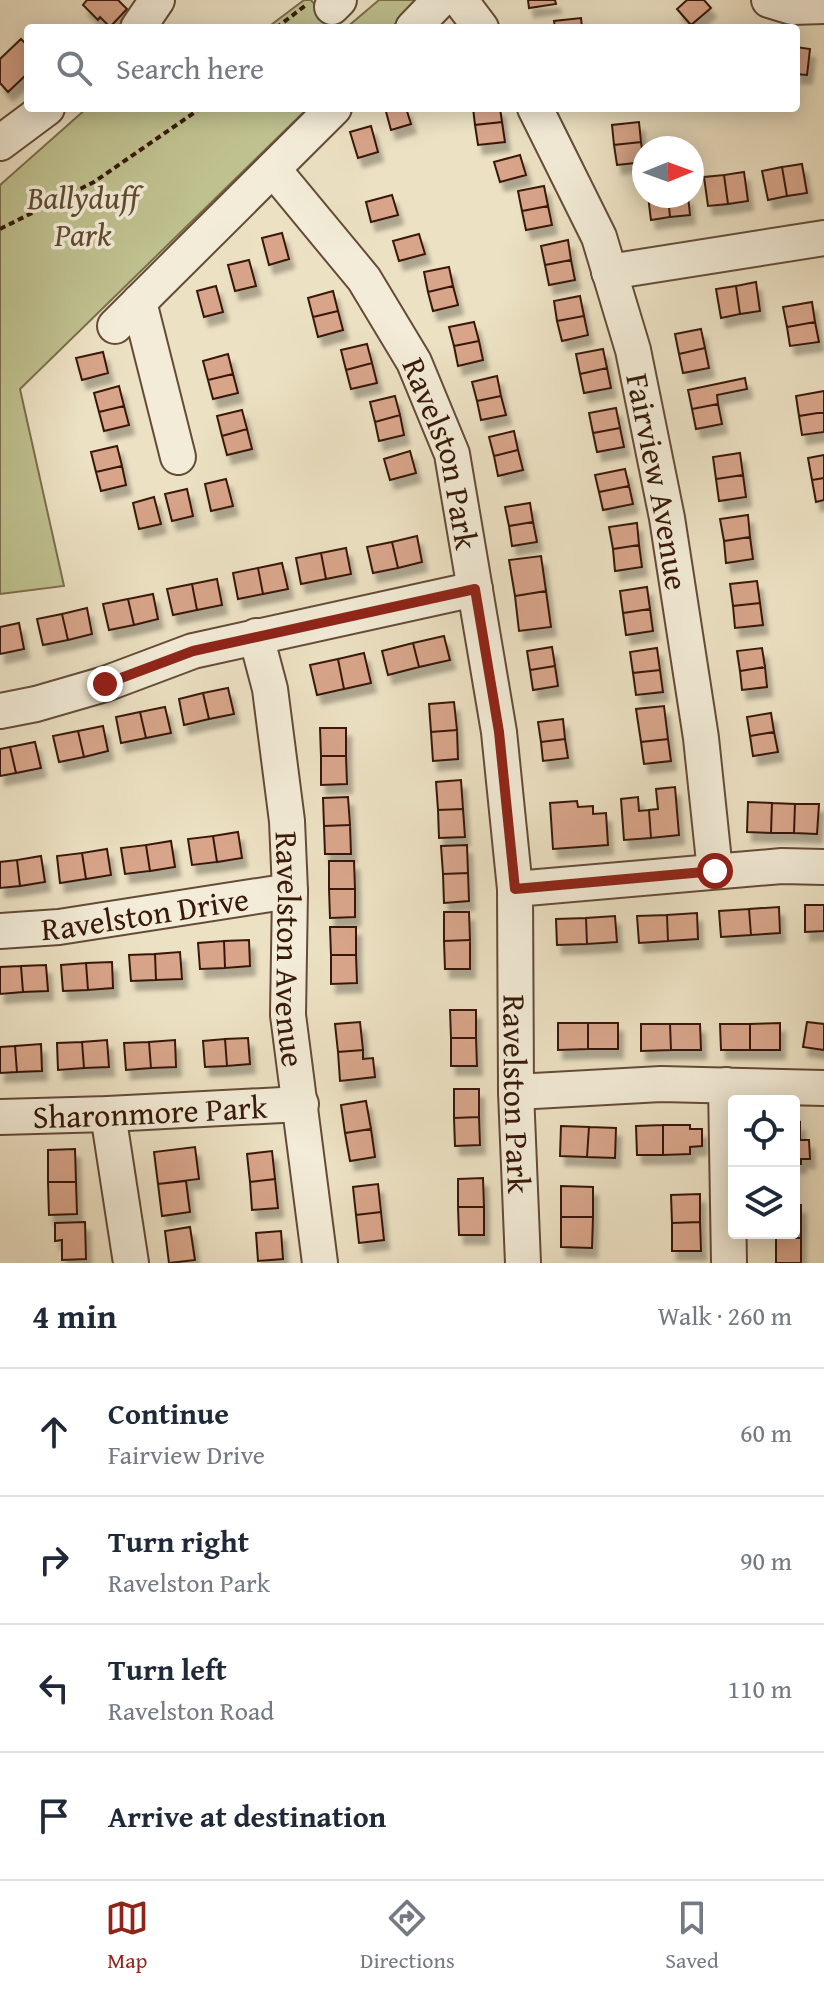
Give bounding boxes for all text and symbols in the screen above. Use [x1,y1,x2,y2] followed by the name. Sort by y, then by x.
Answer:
[24,24,800,112] search box
[52,46,96,90] icon: search
[116,46,264,90] text: Search here
[632,136,704,208] north arrow
[26,174,144,258] park label: Ballyduff Park
[391,350,491,554] street label: Ravelston Park
[615,369,701,593] street label: Fairview Avenue
[87,666,123,702] route end
[264,830,318,1070] street label: Ravelston Avenue
[697,853,733,889] route start
[40,874,252,952] street label: Ravelston Drive
[492,994,544,1195] street label: Ravelston Park
[32,1082,269,1140] street label: Sharonmore Park
[728,1095,800,1239] map controls
[728,1095,800,1167] button: locate
[728,1167,800,1239] button: layers
[32,1291,117,1340] text: 4 min
[658,1296,792,1335] text: Walk · 260 m
[108,1391,229,1435] text: Continue
[32,1410,76,1454] icon: ahead
[740,1413,792,1452] text: 60 m
[108,1435,265,1474] text: Fairview Drive
[108,1519,249,1563] text: Turn right
[32,1538,76,1582] icon: right
[740,1541,792,1580] text: 90 m
[108,1563,270,1602] text: Ravelston Park
[108,1647,227,1691] text: Turn left
[32,1666,76,1710] icon: left
[727,1669,792,1708] text: 110 m
[108,1691,274,1730] text: Ravelston Road
[32,1794,76,1838] icon: arrive
[108,1794,386,1838] text: Arrive at destination
[105,1896,149,1976] tab: Map
[360,1896,455,1976] tab: Directions
[665,1896,719,1976] tab: Saved

